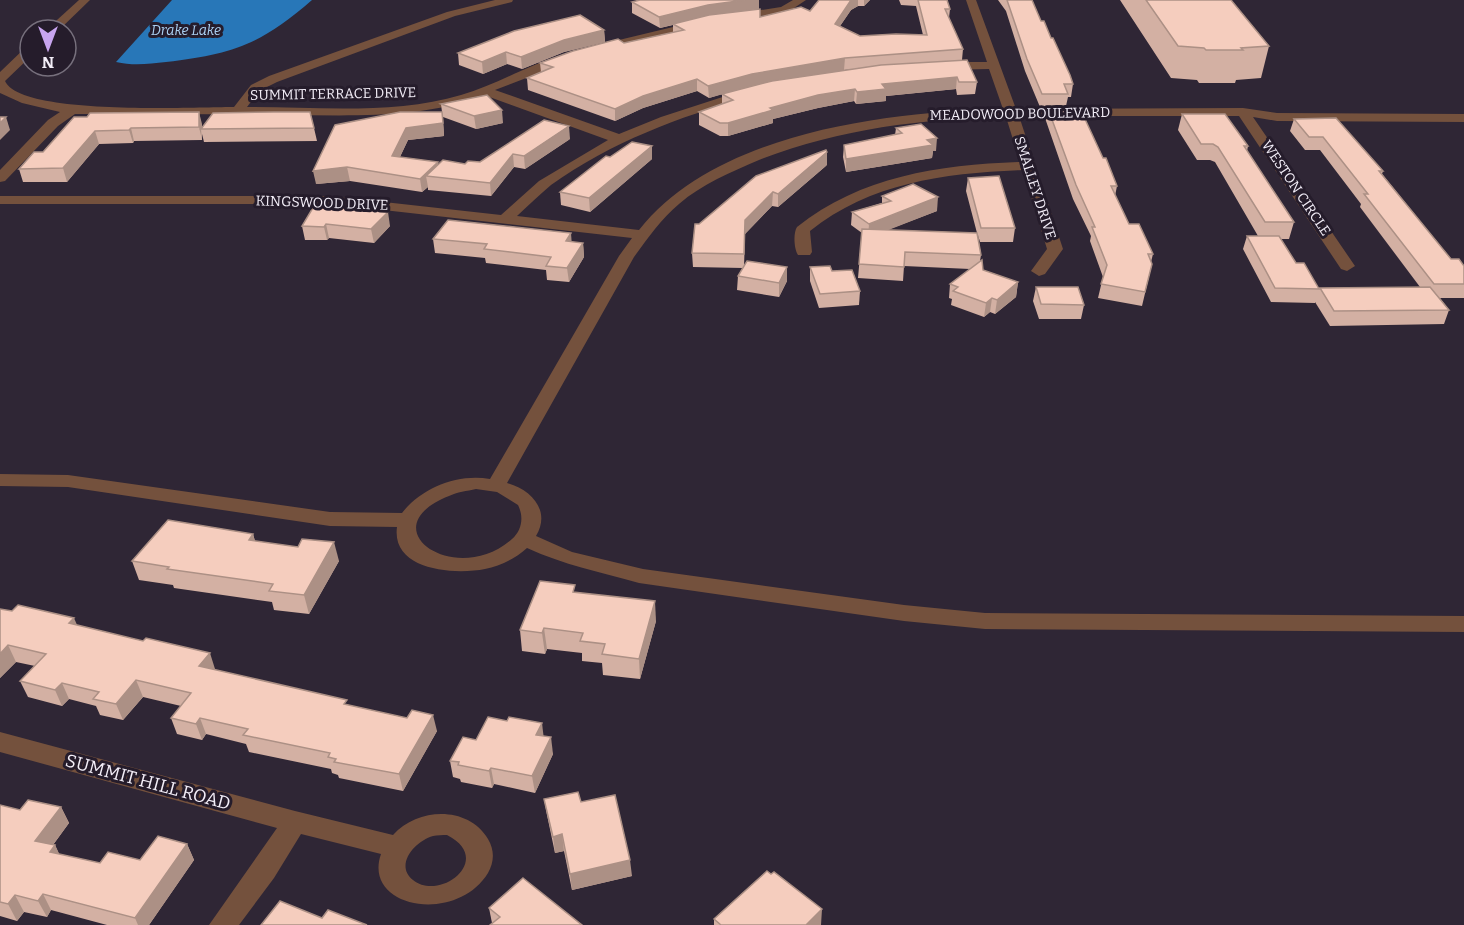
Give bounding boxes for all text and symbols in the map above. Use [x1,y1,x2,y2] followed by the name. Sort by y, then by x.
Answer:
[18,18,78,78] north arrow
[151,22,221,39] water label: Drake Lake
[42,53,54,72] text: N
[250,84,416,104] street label: SUMMIT TERRACE DRIVE
[930,104,1110,124] street label: MEADOWOOD BOULEVARD
[1010,134,1060,242] street label: SMALLEY DRIVE
[1258,137,1334,239] street label: WESTON CIRCLE
[255,192,389,214] street label: KINGSWOOD DRIVE
[63,749,233,815] street label: SUMMIT HILL ROAD

